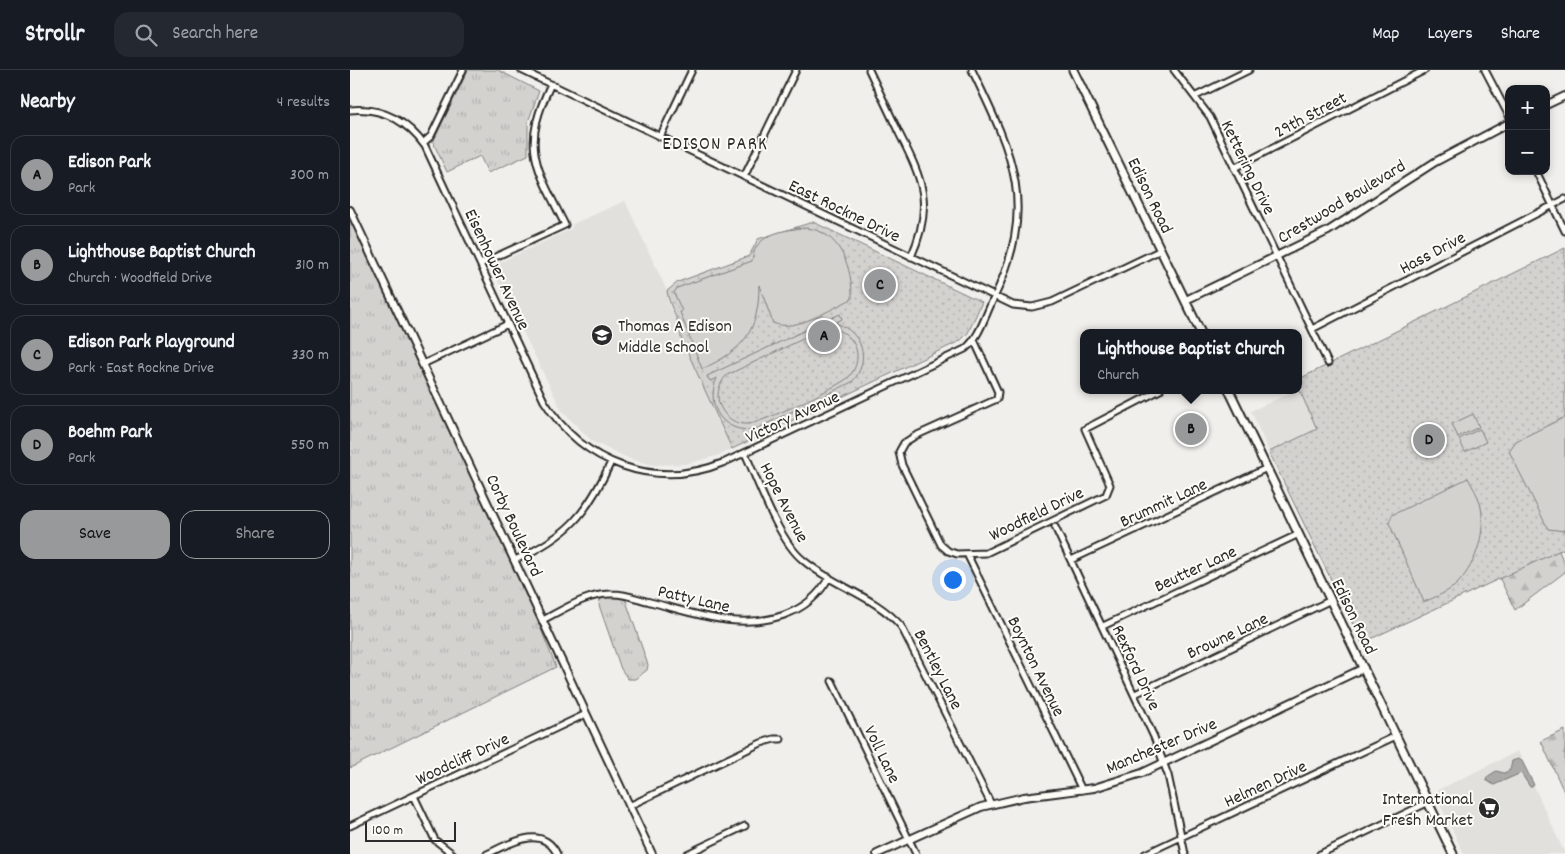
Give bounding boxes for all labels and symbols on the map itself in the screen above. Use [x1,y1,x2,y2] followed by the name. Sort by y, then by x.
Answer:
[1270,86,1352,146] street label: 29th Street
[1213,117,1280,220] street label: Kettering Drive
[662,132,768,159] district label: EDISON PARK
[1120,154,1178,238] street label: Edison Road
[1274,155,1411,251] street label: Crestwood Boulevard
[784,174,904,250] street label: East Rockne Drive
[457,205,535,335] street label: Eisenhower Avenue
[1396,226,1471,282] street label: Hass Drive
[864,266,896,304] pin: C
[618,315,732,361] place label: Thomas A Edison Middle School
[808,317,840,355] pin: A
[590,323,614,347] school or university icon: Thomas A Edison Middle School
[742,386,844,451] street label: Victory Avenue
[1175,410,1207,448] pin: B
[1413,421,1445,459] pin: D
[752,459,814,548] street label: Hope Avenue
[478,471,547,581] street label: Corby Boulevard
[1116,473,1212,535] street label: Brummit Lane
[986,481,1089,549] street label: Woodfield Drive
[1151,540,1241,600] street label: Beutter Lane
[940,567,966,593] your location
[1324,575,1382,659] street label: Edison Road
[655,580,732,621] street label: Patty Lane
[1183,607,1273,667] street label: Browne Lane
[1000,613,1070,721] street label: Boynton Avenue
[1104,621,1165,715] street label: Rexford Drive
[906,626,968,715] street label: Bentley Lane
[1103,713,1221,782] street label: Manchester Drive
[856,722,905,788] street label: Voll Lane
[412,728,514,793] street label: Woodcliff Drive
[1221,755,1312,815] street label: Helmen Drive
[1382,788,1474,834] place label: International Fresh Market
[1477,796,1501,820] supermarket icon: International Fresh Market
[365,819,456,842] scale bar

